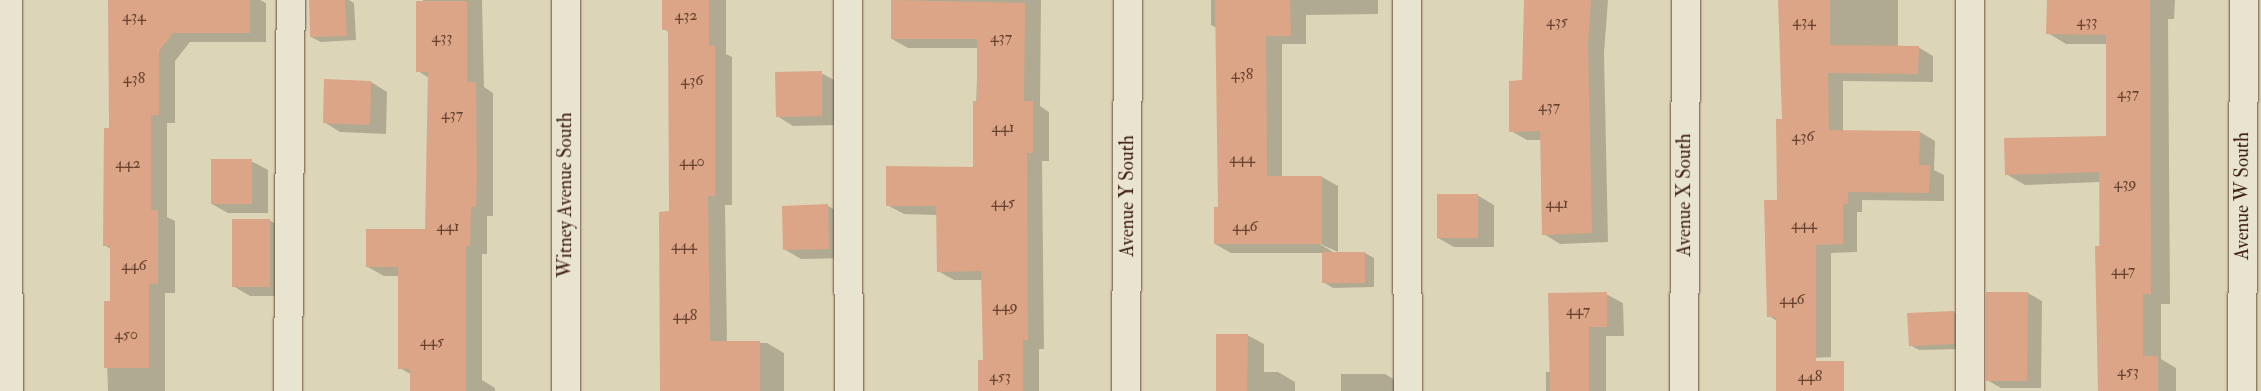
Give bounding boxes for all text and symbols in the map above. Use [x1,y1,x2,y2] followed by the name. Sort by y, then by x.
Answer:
[675,5,697,25] house number: 432
[122,6,146,26] house number: 434
[1546,11,1568,31] house number: 435
[1792,11,1816,31] house number: 434
[2077,11,2097,31] house number: 433
[432,27,452,47] house number: 433
[990,27,1012,47] house number: 437
[1231,64,1253,84] house number: 438
[123,68,145,88] house number: 438
[681,70,703,90] house number: 436
[2117,83,2139,103] house number: 437
[1538,96,1560,116] house number: 437
[441,104,463,124] house number: 437
[555,112,577,278] street label: Witney Avenue South
[992,117,1014,137] house number: 441
[1792,126,1814,146] house number: 436
[2232,132,2254,260] street label: Avenue W South
[1674,133,1696,257] street label: Avenue X South
[1117,135,1139,257] street label: Avenue Y South
[1229,148,1255,168] house number: 444
[679,151,705,171] house number: 440
[115,153,141,173] house number: 442
[2114,173,2136,193] house number: 439
[991,192,1015,212] house number: 445
[1546,193,1568,213] house number: 441
[1791,214,1817,234] house number: 444
[437,216,459,236] house number: 441
[1232,216,1258,236] house number: 446
[671,235,697,255] house number: 444
[121,255,147,275] house number: 446
[2111,260,2135,280] house number: 447
[1779,289,1805,309] house number: 446
[992,296,1018,316] house number: 449
[1566,300,1590,320] house number: 447
[673,305,697,325] house number: 448
[114,324,138,344] house number: 450
[420,331,444,351] house number: 445
[2117,361,2139,381] house number: 453
[989,366,1011,386] house number: 453
[1798,366,1822,386] house number: 448

